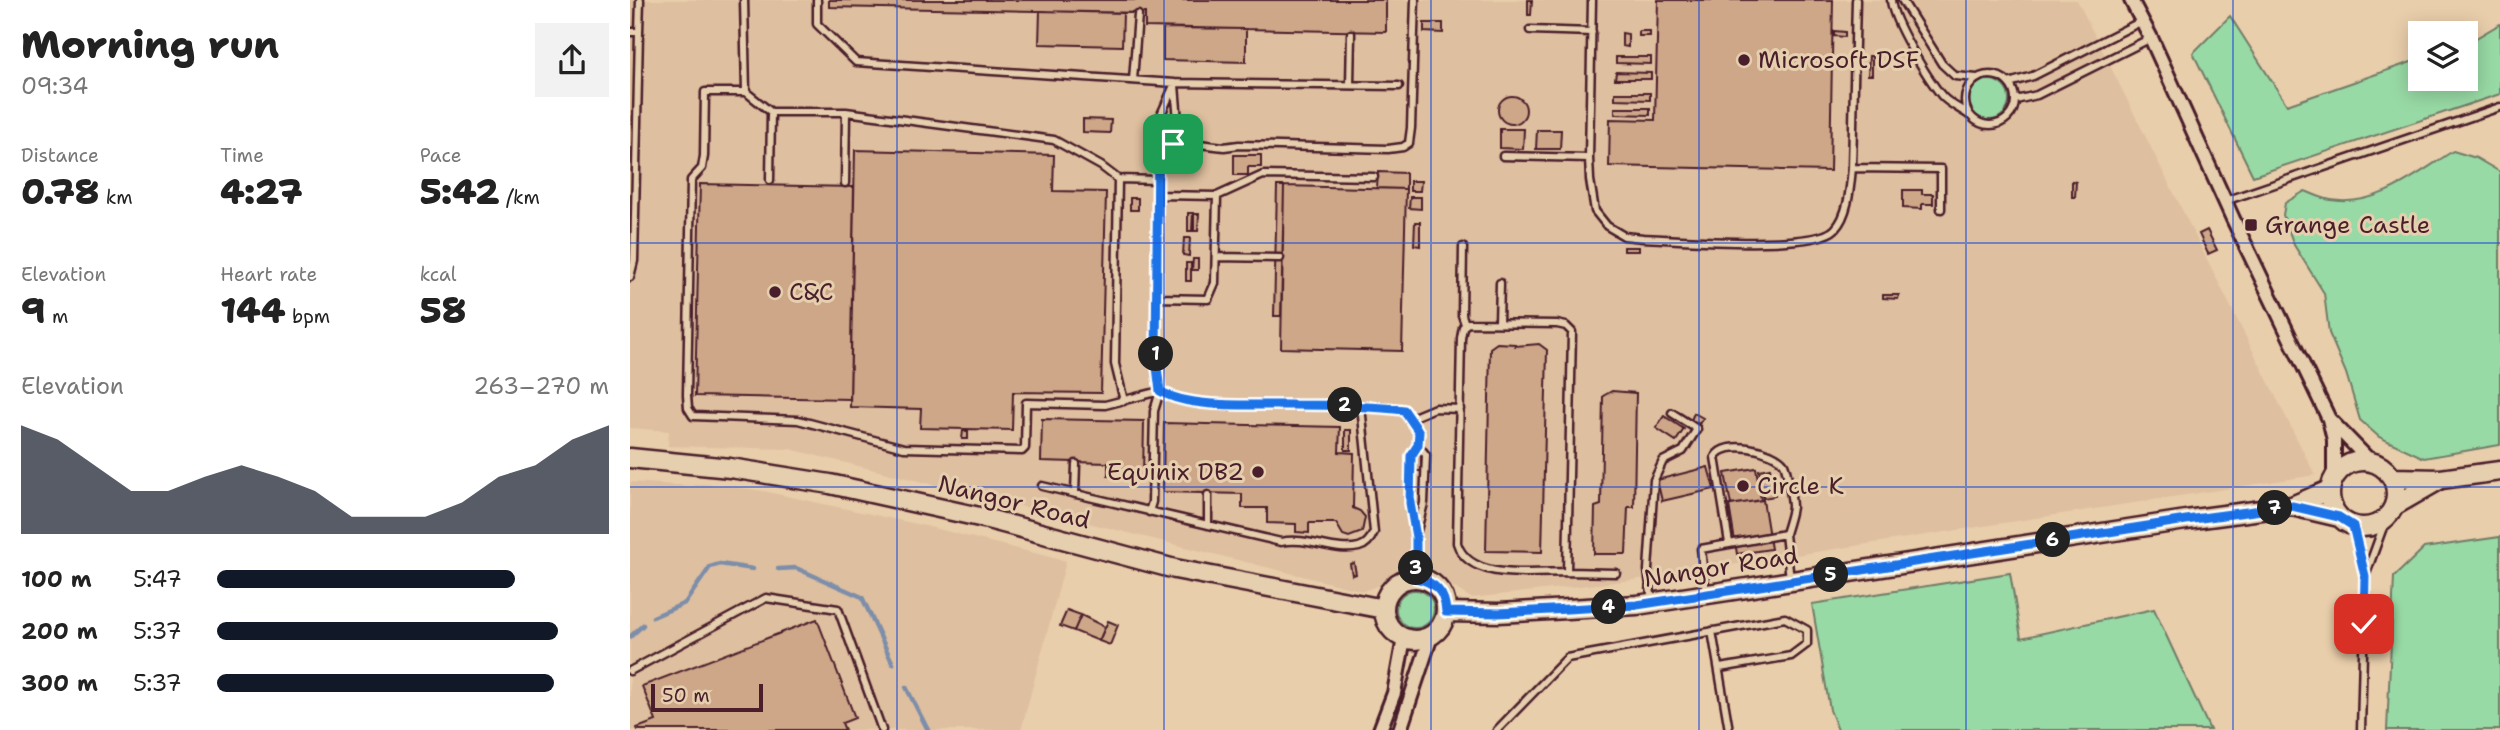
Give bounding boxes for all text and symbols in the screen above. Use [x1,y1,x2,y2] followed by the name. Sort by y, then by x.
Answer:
[21,19,279,70] text: Morning run
[2408,21,2478,91] map controls
[2408,21,2478,91] button: layers
[535,23,609,97] button: share
[1758,44,1919,76] place label: Microsoft DSF
[1736,52,1752,68] marker: Microsoft DSF
[21,71,88,101] text: 09:34
[1143,114,1203,174] pin
[1154,125,1192,163] icon: arrive
[21,143,99,168] text: Distance
[220,143,264,168] text: Time
[420,143,461,168] text: Pace
[21,168,99,215] text: 0.78
[220,168,302,215] text: 4:27
[420,168,500,215] text: 5:42
[99,185,133,210] text: km
[500,185,540,210] text: /km
[2265,209,2430,241] place label: Grange Castle
[2243,217,2259,233] marker: Grange Castle
[21,262,106,287] text: Elevation
[220,262,317,287] text: Heart rate
[420,262,457,287] text: kcal
[789,276,833,308] place label: C&C
[767,284,783,300] marker: C&C
[21,287,46,334] text: 9
[220,287,285,334] text: 144
[420,287,466,334] text: 58
[46,304,68,329] text: m
[285,304,330,329] text: bpm
[1138,336,1174,372] pin: 1
[1151,341,1160,366] text: 1
[21,371,124,401] text: Elevation
[473,371,609,401] text: 263–270 m
[1328,388,1362,422] pin: 2
[1338,392,1351,417] text: 2
[1107,456,1244,488] place label: Equinix DB2
[1250,464,1266,480] marker: Equinix DB2
[934,468,1094,536] street label: Nangor Road
[1757,470,1844,502] place label: Circle K
[1735,478,1751,494] marker: Circle K
[2258,490,2292,526] pin: 7
[2268,495,2281,520] text: 7
[2036,522,2070,558] pin: 6
[2046,527,2059,552] text: 6
[1641,539,1801,595] street label: Nangor Road
[1398,550,1434,586] pin: 3
[1409,555,1422,580] text: 3
[1814,558,1848,592] pin: 5
[1825,562,1836,587] text: 5
[21,564,92,594] text: 100 m
[133,564,182,594] text: 5:47
[1592,590,1626,624] pin: 4
[1602,594,1615,619] text: 4
[2334,594,2394,654] pin
[2345,605,2383,643] icon: check
[21,616,98,646] text: 200 m
[133,616,182,646] text: 5:37
[21,668,98,698] text: 300 m
[133,668,182,698] text: 5:37
[651,681,763,713] scale bar
[662,683,710,708] text: 50 m

